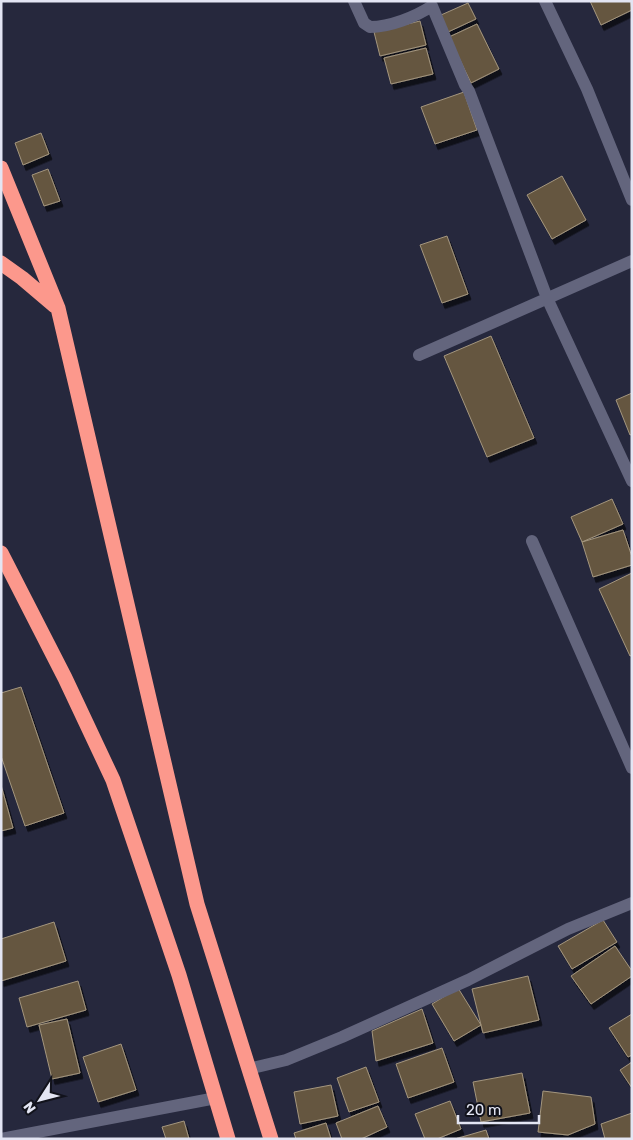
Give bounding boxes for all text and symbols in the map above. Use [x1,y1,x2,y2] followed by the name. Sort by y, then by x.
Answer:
[15,1075,65,1125] north arrow
[458,1092,539,1124] scale bar
[20,1098,40,1116] text: N
[466,1101,501,1119] text: 20 m

